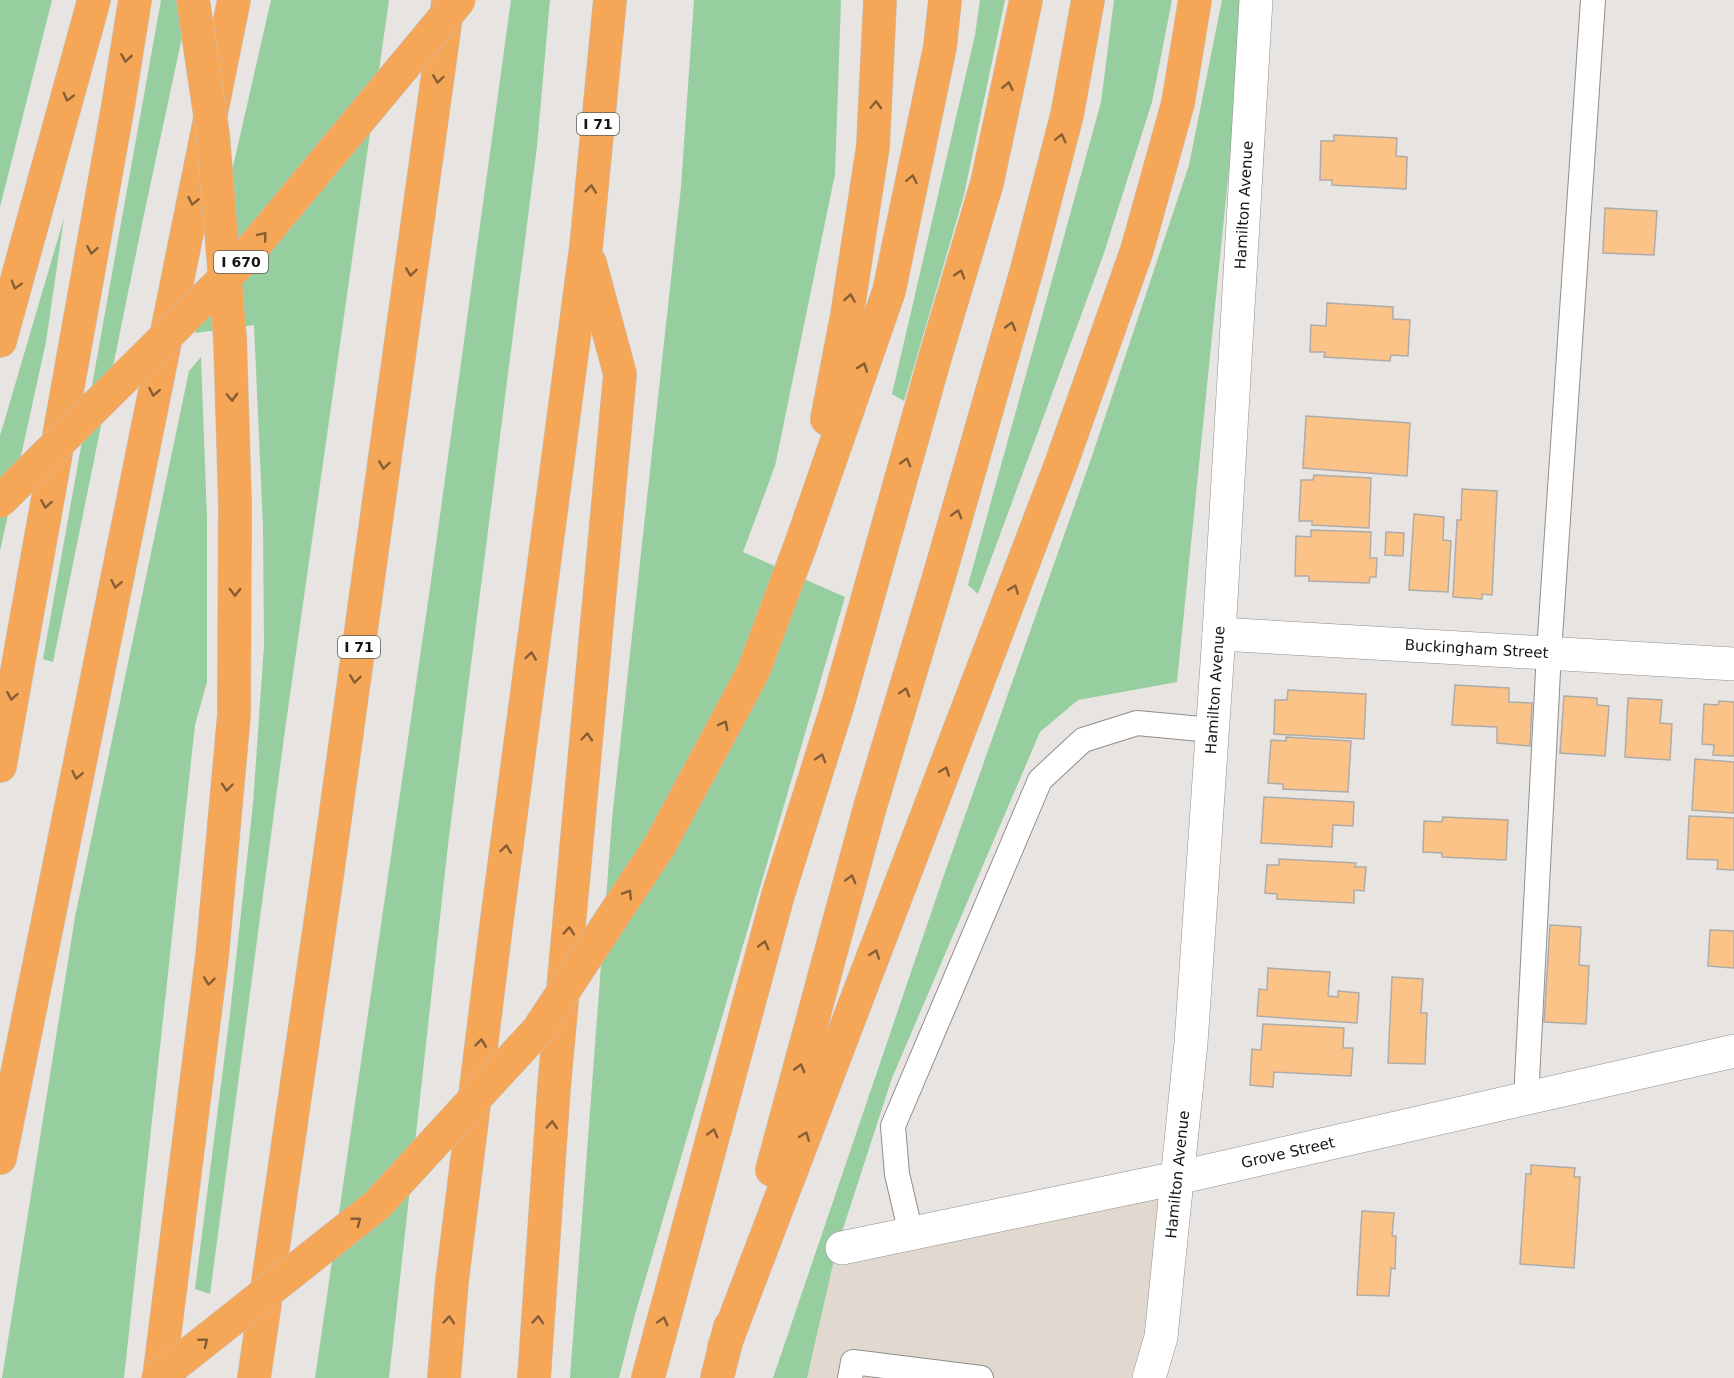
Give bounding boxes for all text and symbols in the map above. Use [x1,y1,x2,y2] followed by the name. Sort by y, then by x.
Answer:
[120,53,132,62] one-way arrow
[432,74,444,83] one-way arrow
[1001,81,1014,91] one-way arrow
[62,92,75,102] one-way arrow
[869,100,882,109] one-way arrow
[577,113,619,135] road number: I 71
[1054,133,1066,144] one-way arrow
[1231,140,1257,270] street label: Hamilton Avenue
[905,174,918,184] one-way arrow
[584,184,597,193] one-way arrow
[187,196,200,206] one-way arrow
[256,232,267,243] one-way arrow
[86,245,99,255] one-way arrow
[214,251,268,273] road number: I 670
[406,267,418,277] one-way arrow
[953,269,965,280] one-way arrow
[11,279,23,290] one-way arrow
[843,293,856,303] one-way arrow
[1004,322,1016,332] one-way arrow
[855,362,868,373] one-way arrow
[148,387,161,397] one-way arrow
[225,393,238,402] one-way arrow
[898,457,911,467] one-way arrow
[379,460,391,470] one-way arrow
[40,498,53,508] one-way arrow
[950,509,962,520] one-way arrow
[110,578,123,588] one-way arrow
[1007,584,1019,595] one-way arrow
[228,588,241,597] one-way arrow
[1202,625,1228,755] street label: Hamilton Avenue
[338,636,380,658] road number: I 71
[1404,636,1549,662] street label: Buckingham Street
[525,651,537,660] one-way arrow
[349,674,361,684] one-way arrow
[898,687,910,698] one-way arrow
[6,690,19,700] one-way arrow
[717,721,728,731] one-way arrow
[580,732,593,741] one-way arrow
[814,753,826,764] one-way arrow
[938,767,950,778] one-way arrow
[71,769,84,779] one-way arrow
[221,783,234,792] one-way arrow
[499,845,511,854] one-way arrow
[844,874,856,885] one-way arrow
[621,890,632,901] one-way arrow
[562,926,575,935] one-way arrow
[757,940,769,951] one-way arrow
[868,949,880,960] one-way arrow
[203,977,215,986] one-way arrow
[475,1038,487,1047] one-way arrow
[793,1063,805,1073] one-way arrow
[1162,1110,1193,1239] street label: Hamilton Avenue
[545,1121,558,1130] one-way arrow
[706,1128,719,1138] one-way arrow
[798,1131,811,1141] one-way arrow
[1240,1133,1336,1172] street label: Grove Street
[350,1217,361,1228] one-way arrow
[442,1315,455,1324] one-way arrow
[531,1315,544,1324] one-way arrow
[656,1317,668,1327] one-way arrow
[197,1338,208,1349] one-way arrow

